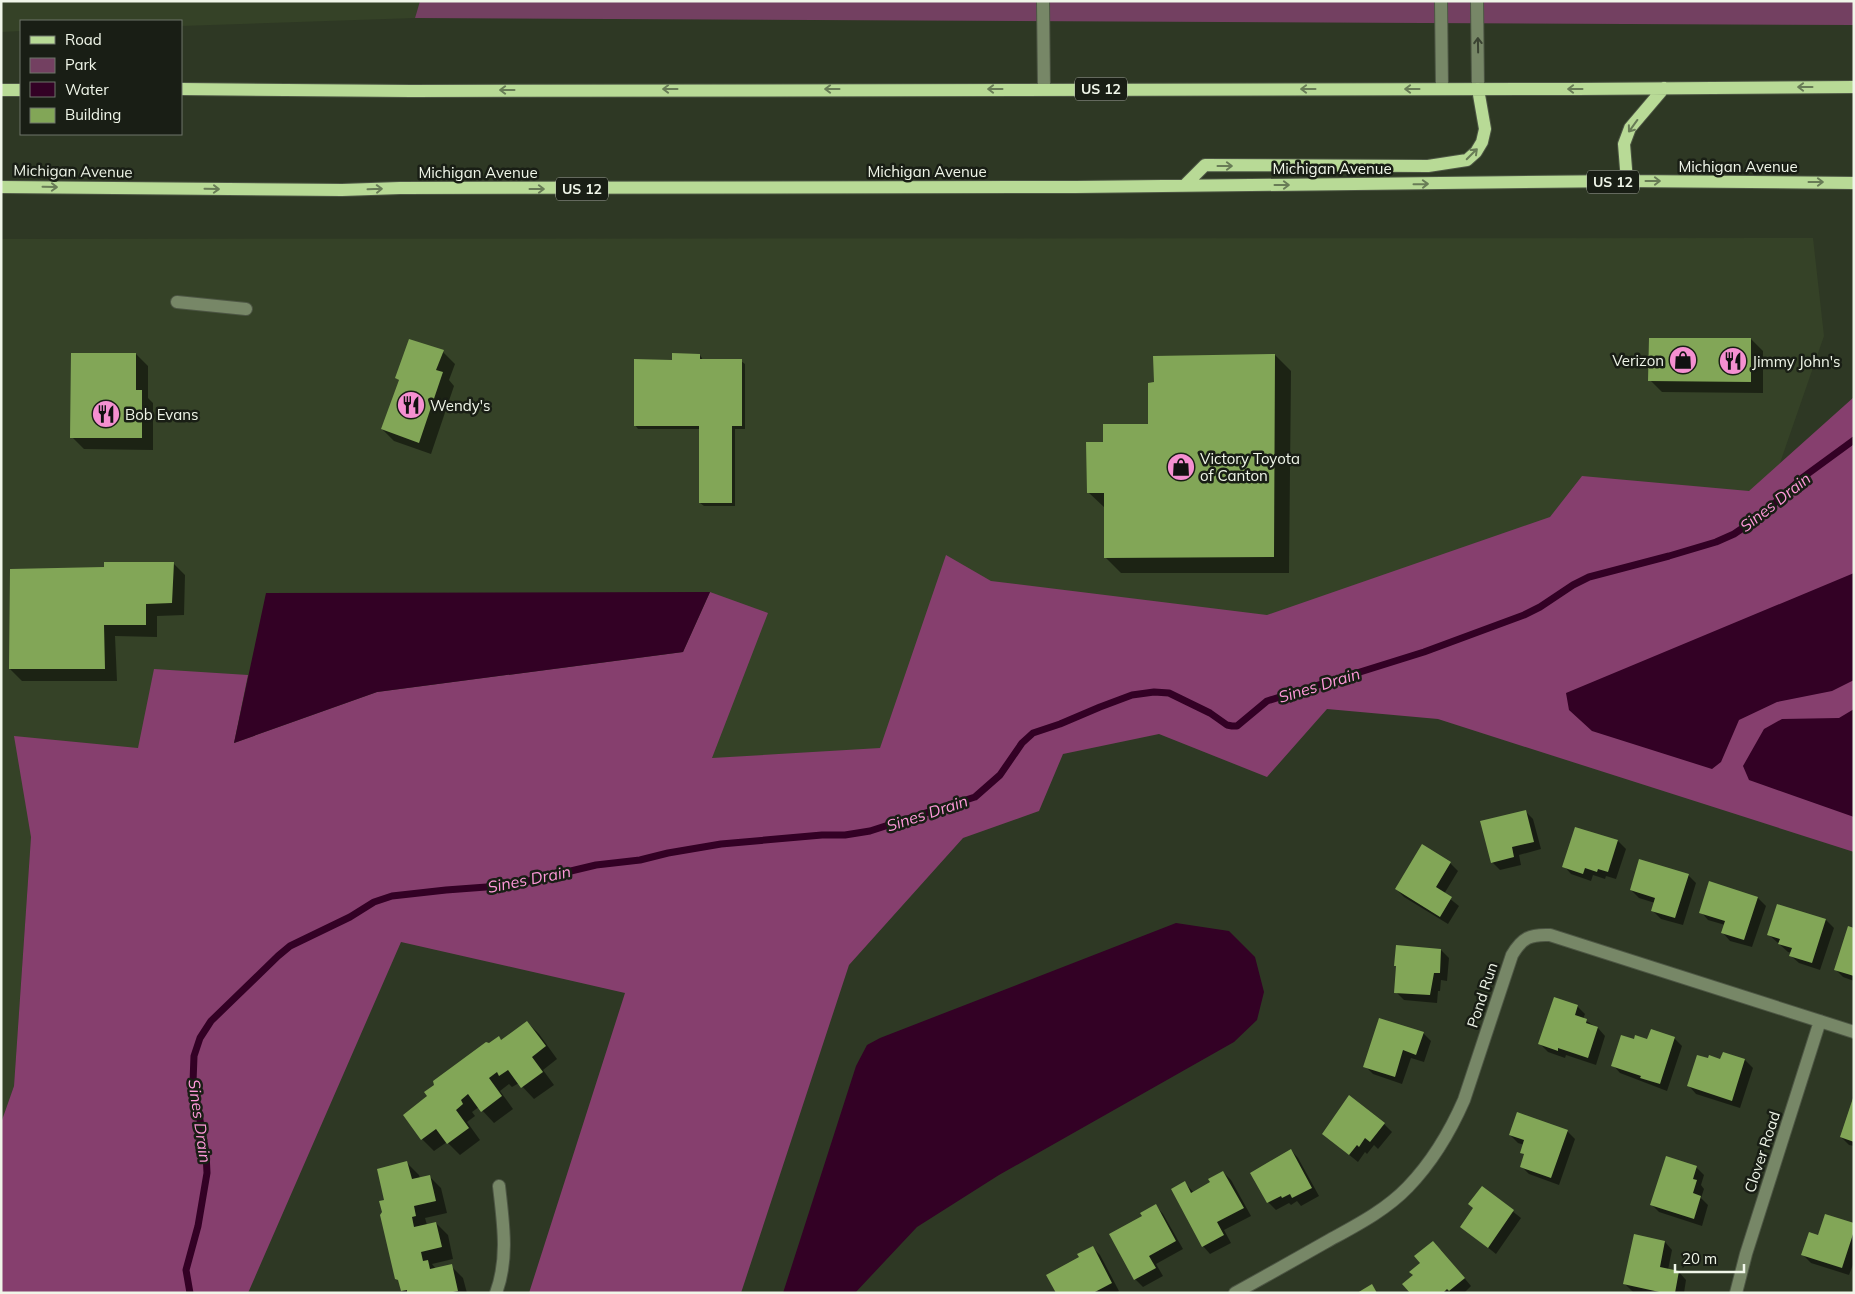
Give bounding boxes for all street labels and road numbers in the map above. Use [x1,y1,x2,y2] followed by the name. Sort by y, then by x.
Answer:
[1075,78,1127,100] road number: US 12
[1678,157,1798,176] street label: Michigan Avenue
[1272,159,1392,178] street label: Michigan Avenue
[13,160,133,182] street label: Michigan Avenue
[867,162,987,181] street label: Michigan Avenue
[418,163,538,182] street label: Michigan Avenue
[1587,170,1639,193] road number: US 12
[556,178,608,200] road number: US 12
[1463,960,1501,1030] street label: Pond Run
[1740,1109,1784,1195] street label: Clover Road

